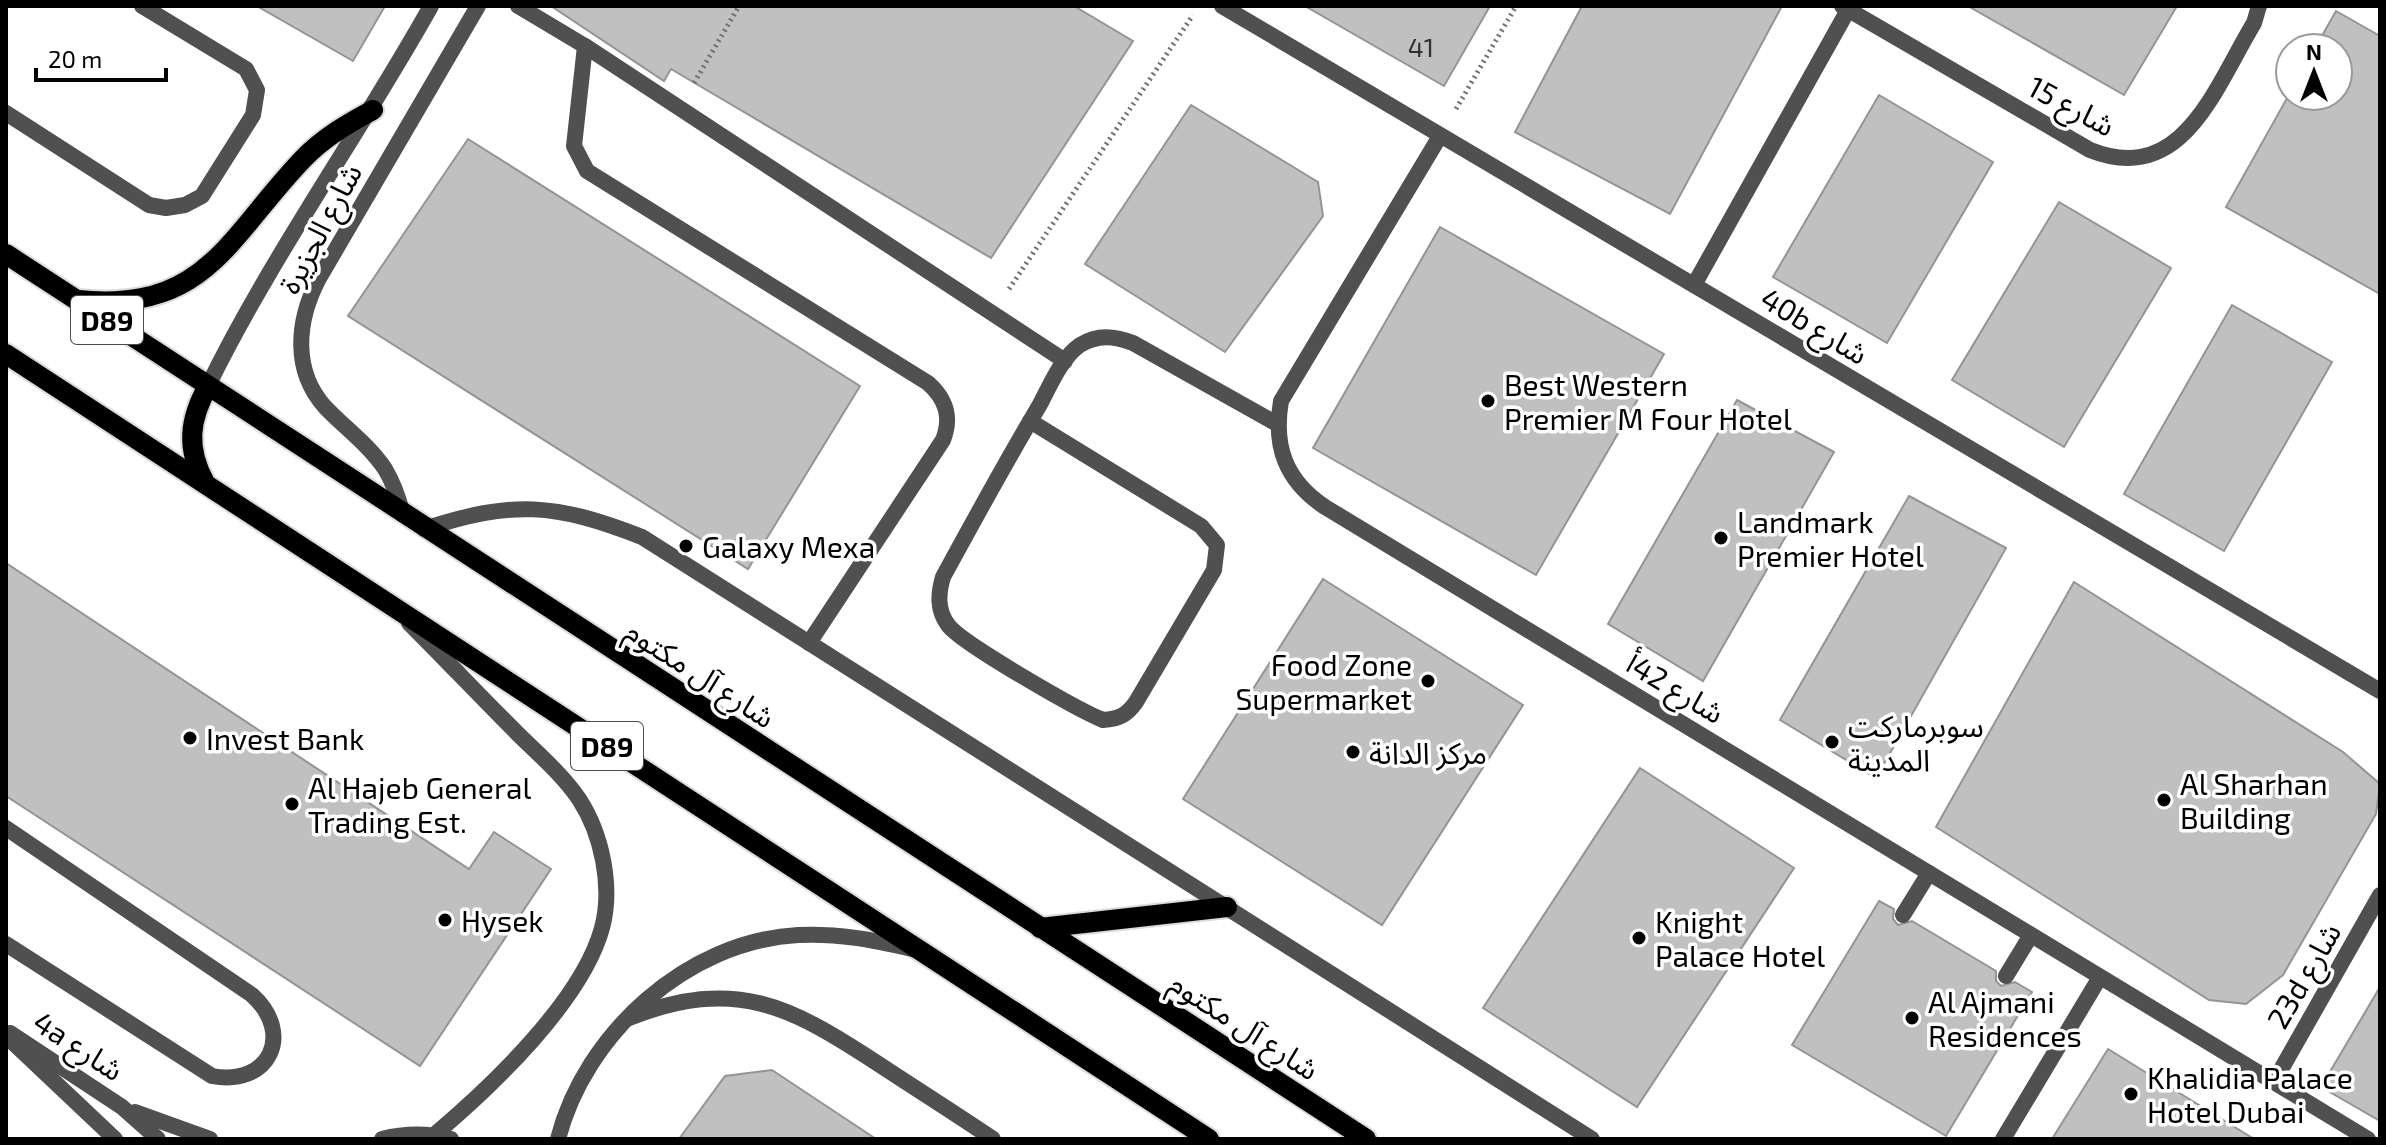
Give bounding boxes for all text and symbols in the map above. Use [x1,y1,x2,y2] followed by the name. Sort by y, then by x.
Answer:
[1408,31,1434,62] house number: 41
[36,32,166,82] scale bar
[2274,32,2354,112] north arrow
[2306,38,2322,64] text: N
[48,44,102,73] text: 20 m
[2020,67,2122,148] street label: شارع 15
[270,157,374,302] street label: شارع الجزيرة
[1752,279,1875,376] street label: 40b شارع
[71,296,143,344] road number: D89
[1504,366,1792,436] place label: Best Western Premier M Four Hotel
[1479,392,1497,410] marker: Best Western Premier M Four Hotel
[1737,503,1924,573] place label: Landmark Premier Hotel
[702,528,875,564] place label: Galaxy Mexa
[1712,529,1730,547] marker: Landmark Premier Hotel
[677,537,695,555] marker: Galaxy Mexa
[616,611,782,740] street label: شارع آل مكتوم
[1617,644,1731,735] street label: شارع 42أ
[1235,646,1412,716] place label: Food Zone Supermarket
[1419,672,1437,690] marker: Food Zone Supermarket
[1848,707,1984,777] place label: سوبرماركت المدينة
[206,720,364,756] place label: Invest Bank
[571,722,643,770] road number: D89
[181,729,199,747] marker: Invest Bank
[1823,733,1841,751] marker: سوبرماركت المدينة
[1369,734,1487,771] place label: مركز الدانة
[1344,743,1362,761] marker: مركز الدانة
[2180,765,2328,835] place label: Al Sharhan Building
[308,769,531,839] place label: Al Hajeb General Trading Est.
[2155,791,2173,809] marker: Al Sharhan Building
[283,795,301,813] marker: Al Hajeb General Trading Est.
[461,902,544,938] place label: Hysek
[1655,903,1825,973] place label: Knight Palace Hotel
[436,911,454,929] marker: Hysek
[2258,916,2353,1037] street label: 23d شارع
[1630,929,1648,947] marker: Knight Palace Hotel
[1160,963,1326,1092] street label: شارع آل مكتوم
[1928,983,2082,1053] place label: Al Ajmani Residences
[24,1003,131,1092] street label: 4a شارع
[1903,1009,1921,1027] marker: Al Ajmani Residences
[2147,1059,2353,1129] place label: Khalidia Palace Hotel Dubai
[2122,1085,2140,1103] marker: Khalidia Palace Hotel Dubai

